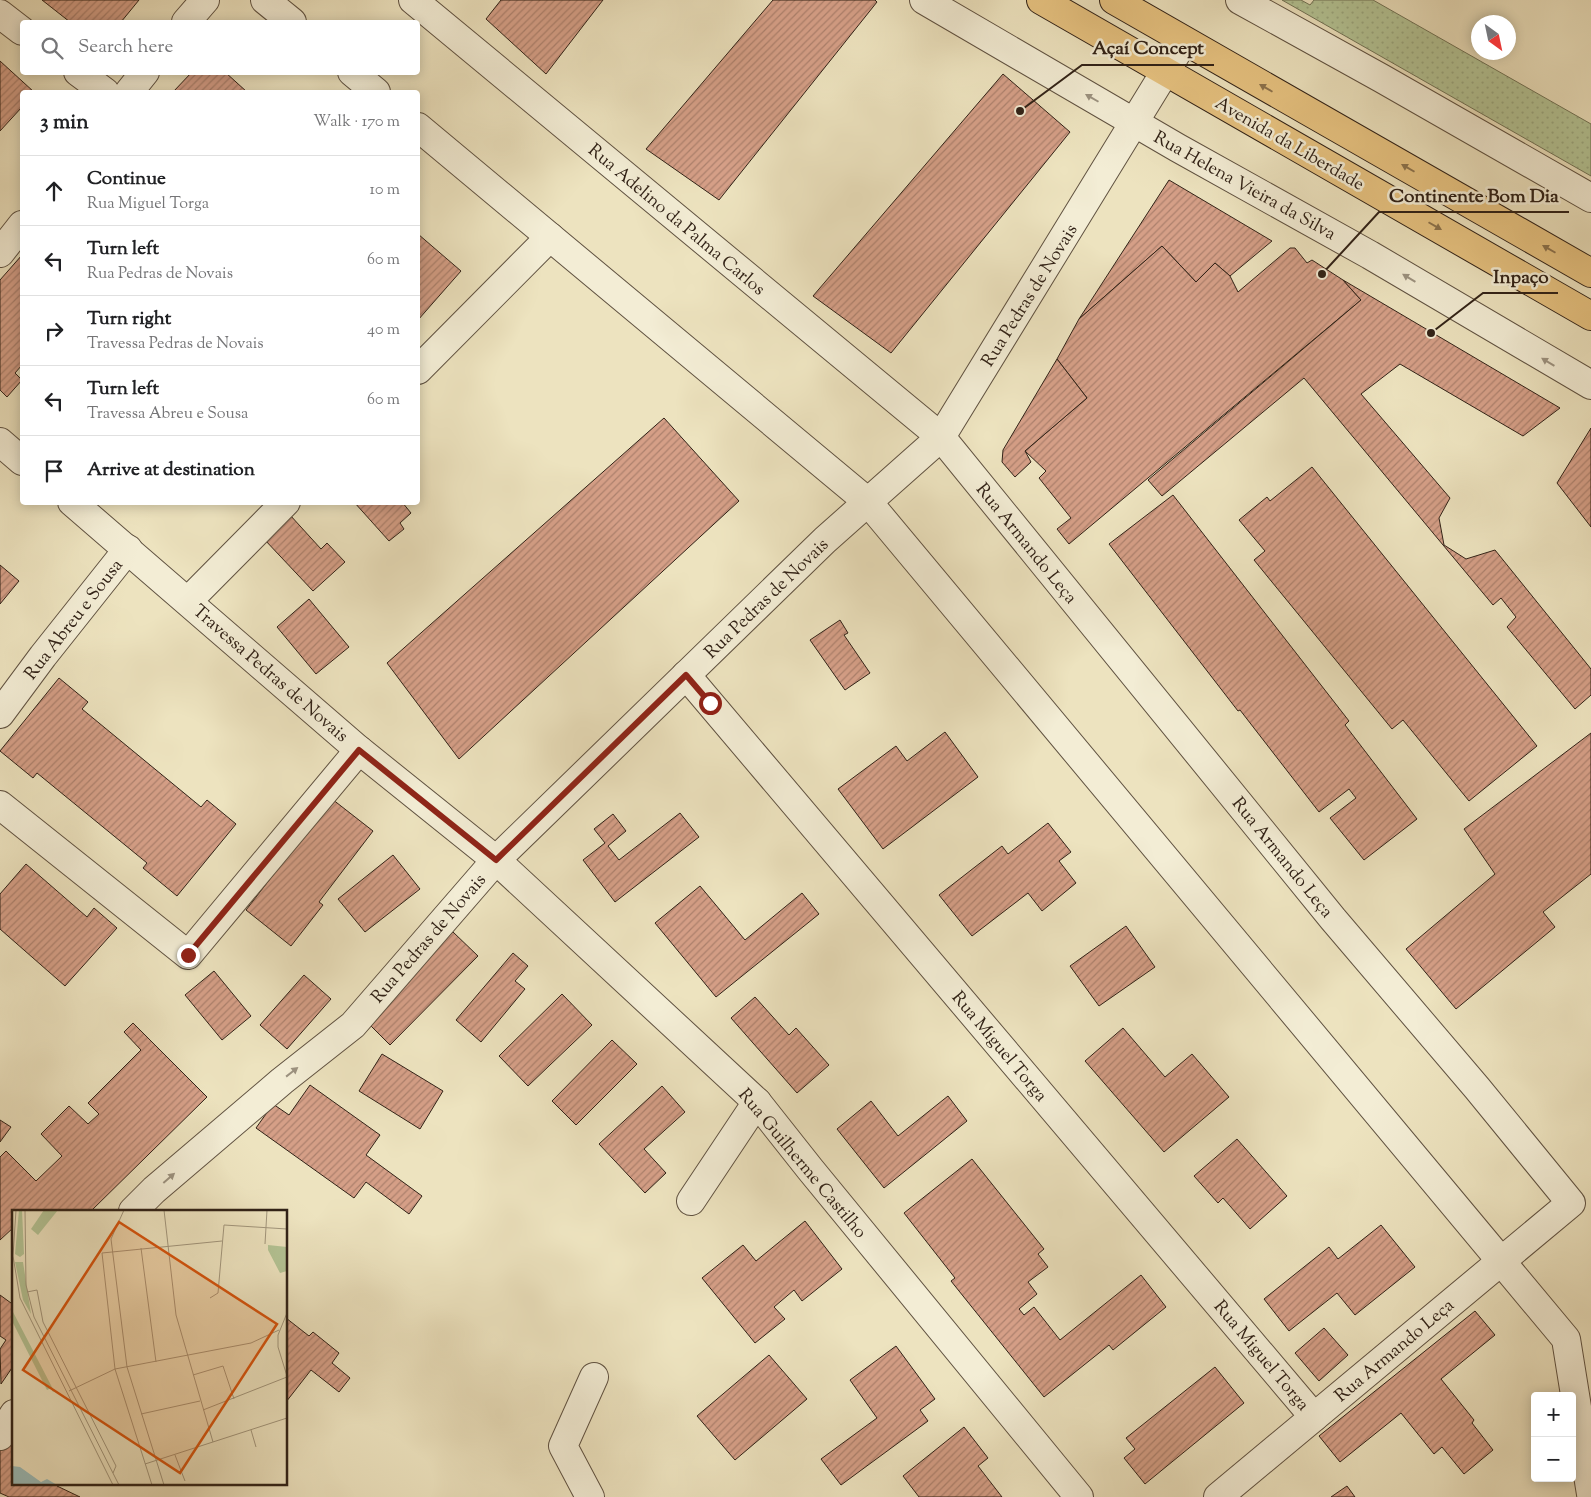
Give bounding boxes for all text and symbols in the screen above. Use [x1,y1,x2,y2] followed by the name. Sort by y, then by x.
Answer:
[1471,15,1516,60] north arrow
[20,20,420,75] search box
[1082,31,1214,65] callout: Açaí Concept
[38,34,66,62] icon: search
[78,34,173,61] text: Search here
[1092,36,1204,63] text: Açaí Concept
[1260,83,1273,92] one-way arrow
[1210,91,1368,198] street label: Avenida da Liberdade
[1086,94,1099,103] one-way arrow
[40,108,89,138] text: 3 min
[313,111,400,134] text: Walk · 170 m
[1148,126,1340,248] street label: Rua Helena Vieira da Silva
[581,138,770,303] street label: Rua Adelino da Palma Carlos
[1401,164,1414,173] one-way arrow
[87,166,166,193] text: Continue
[40,177,68,205] icon: ahead
[1379,178,1569,212] callout: Continente Bom Dia
[370,179,400,202] text: 10 m
[1389,184,1559,211] text: Continente Bom Dia
[87,193,209,216] text: Rua Miguel Torga
[976,220,1085,373] street label: Rua Pedras de Novais
[1428,222,1443,230] one-way arrow
[87,236,159,263] text: Turn left
[1542,244,1555,253] one-way arrow
[40,247,68,275] icon: left
[367,249,400,272] text: 60 m
[1483,259,1558,293] callout: Inpaço
[87,263,233,286] text: Rua Pedras de Novais
[1493,265,1549,292] text: Inpaço
[1402,274,1415,283] one-way arrow
[87,306,171,333] text: Turn right
[40,317,68,345] icon: right
[367,319,400,342] text: 40 m
[87,333,264,356] text: Travessa Pedras de Novais
[1542,357,1555,366] one-way arrow
[87,376,159,403] text: Turn left
[40,387,68,415] icon: left
[367,389,400,412] text: 60 m
[87,403,248,426] text: Travessa Abreu e Sousa
[40,457,68,485] icon: arrive
[87,457,255,484] text: Arrive at destination
[968,478,1082,610] street label: Rua Armando Leça
[699,533,835,666] street label: Rua Pedras de Novais
[19,554,130,686] street label: Rua Abreu e Sousa
[186,600,353,749] street label: Travessa Pedras de Novais
[699,692,722,715] route start
[1224,792,1338,924] street label: Rua Armando Leça
[366,869,493,1010] street label: Rua Pedras de Novais
[177,944,200,967] route end
[944,986,1053,1108] street label: Rua Miguel Torga
[285,1067,298,1078] one-way arrow
[731,1084,872,1245] street label: Rua Guilherme Castilho
[162,1172,175,1183] one-way arrow
[12,1210,288,1484] inset map
[1330,1294,1461,1409] street label: Rua Armando Leça
[1206,1295,1315,1417] street label: Rua Miguel Torga
[1531,1392,1576,1482] map controls
[1531,1392,1576,1437] button: +
[1531,1437,1576,1482] button: −

